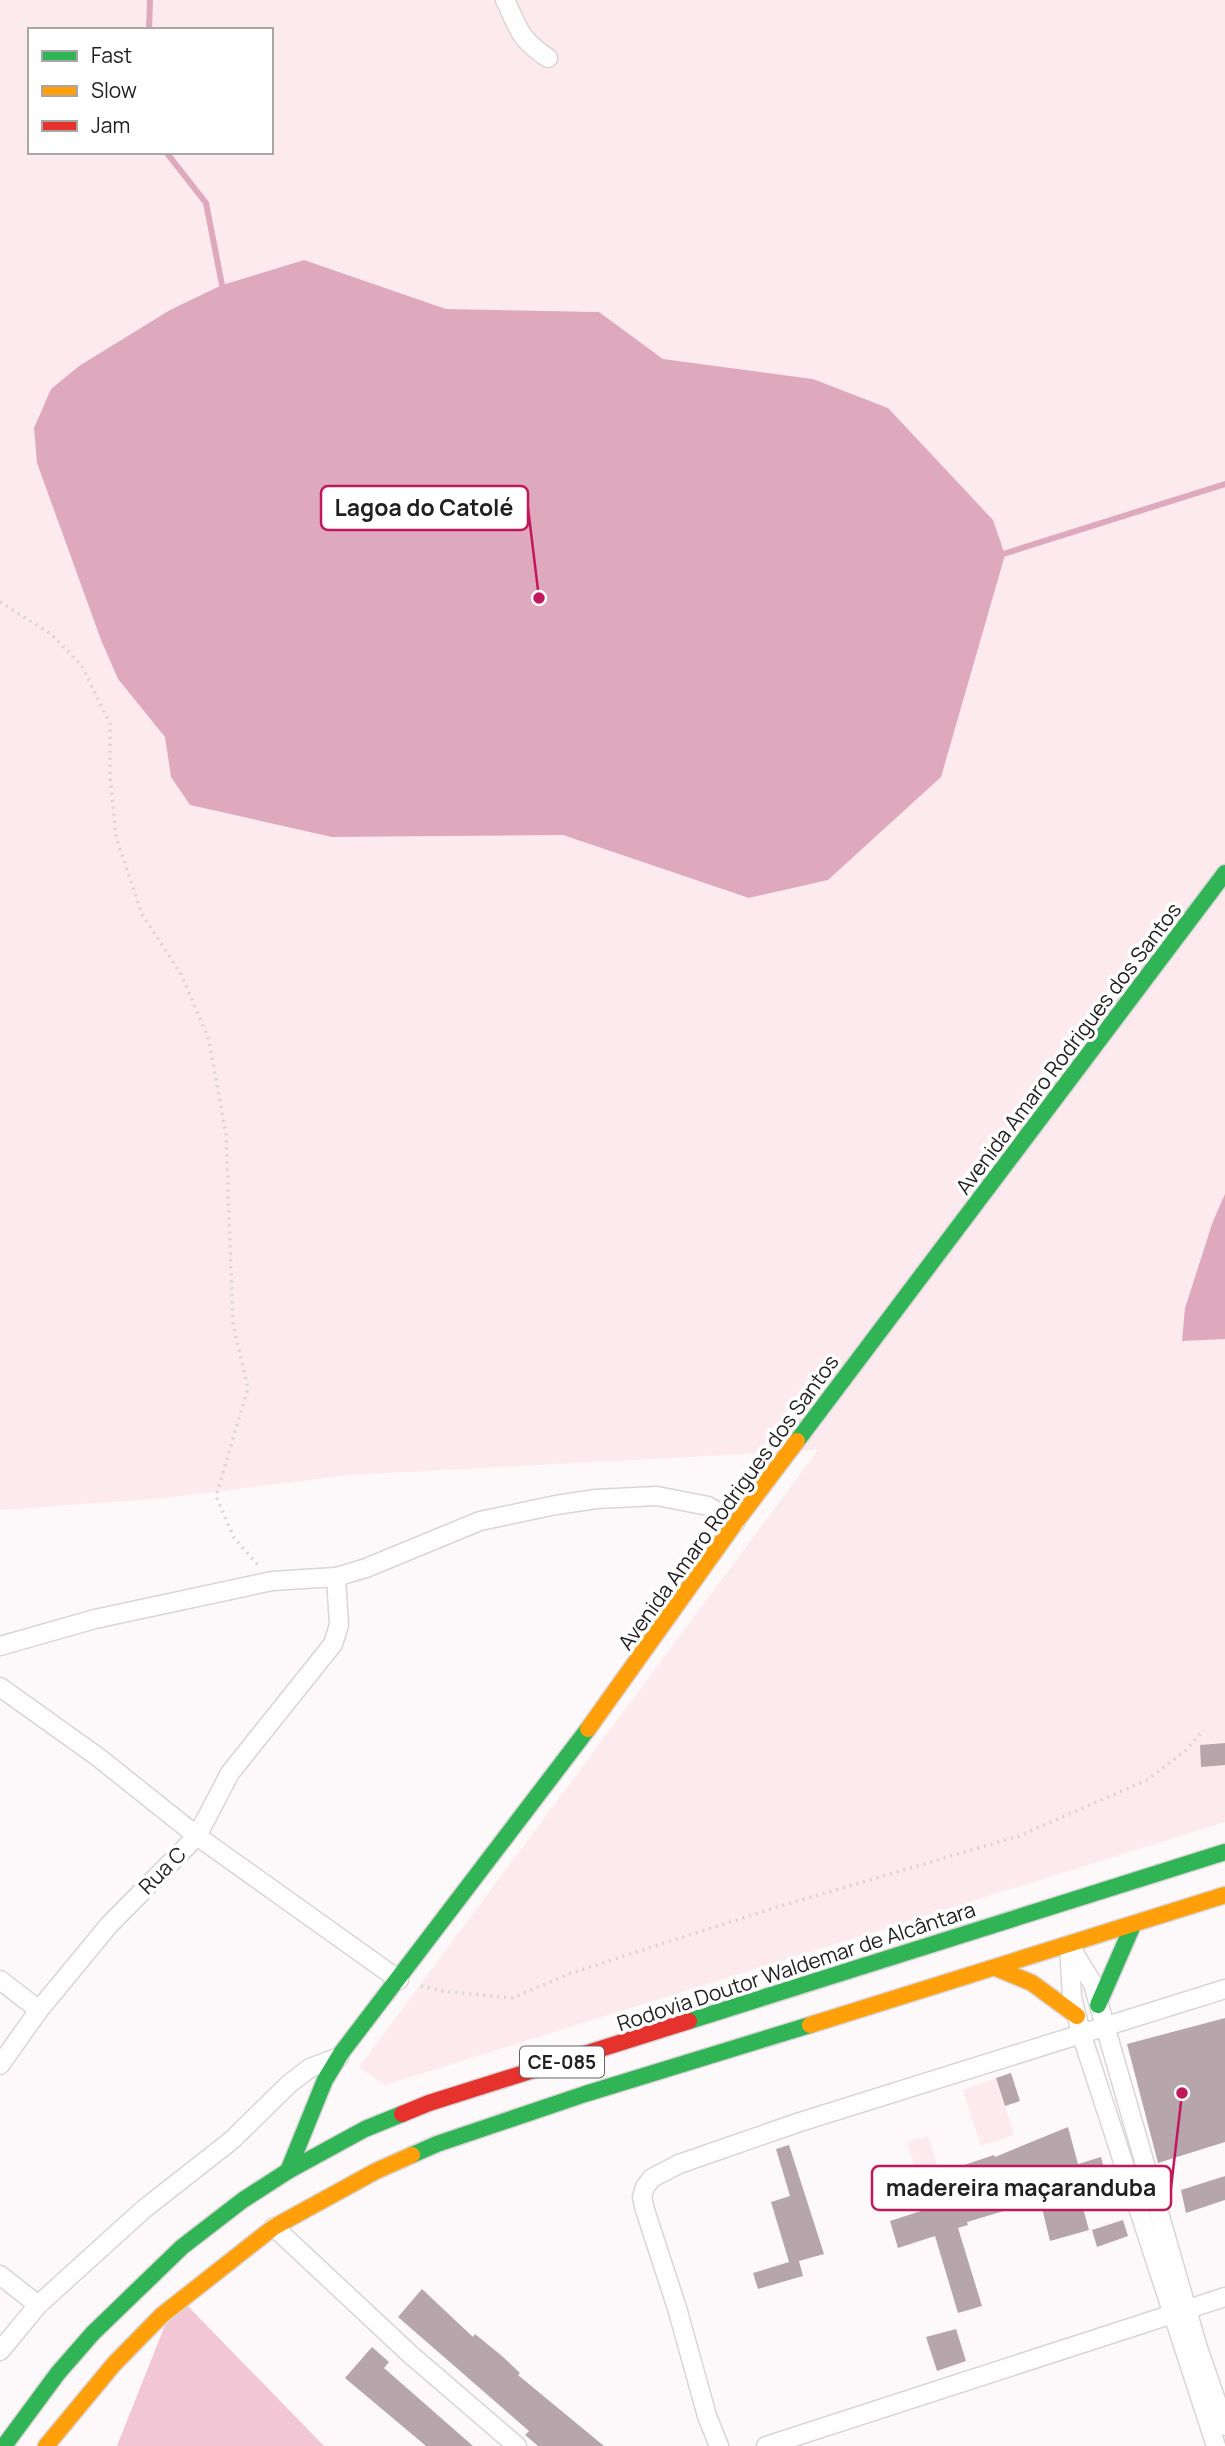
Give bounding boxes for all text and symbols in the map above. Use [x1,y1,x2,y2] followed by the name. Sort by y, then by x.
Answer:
[28,28,273,154] legend
[91,41,132,69] text: Fast
[91,76,137,104] text: Slow
[91,111,130,139] text: Jam
[321,486,528,530] callout: Lagoa do Catolé
[335,491,514,523] text: Lagoa do Catolé
[949,896,1187,1200] street label: Avenida Amaro Rodrigues dos Santos
[611,1349,845,1655] street label: Avenida Amaro Rodrigues dos Santos
[132,1840,192,1900] street label: Rua C
[613,1895,979,2037] street label: Rodovia Doutor Waldemar de Alcântara
[520,2046,604,2078] road number: CE-085
[872,2166,1171,2210] callout: madereira maçaranduba
[886,2171,1156,2203] text: madereira maçaranduba

